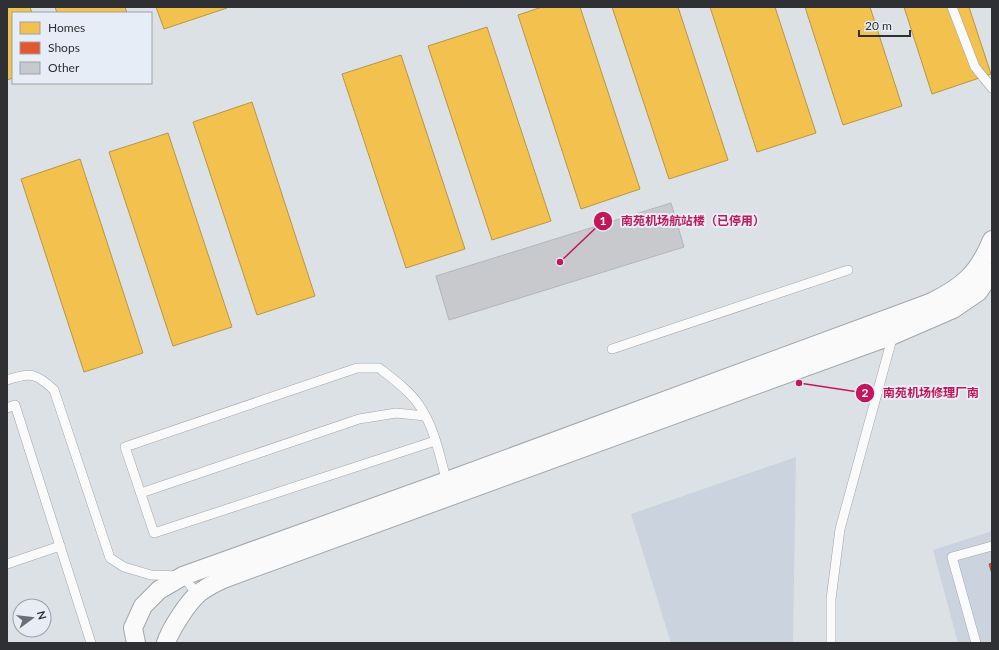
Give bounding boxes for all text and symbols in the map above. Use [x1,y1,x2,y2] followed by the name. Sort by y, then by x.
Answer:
[12,12,152,84] legend
[859,12,910,38] scale bar
[865,18,892,33] text: 20 m
[48,20,85,35] text: Homes
[48,40,80,55] text: Shops
[48,60,80,75] text: Other
[593,209,773,233] callout: 南苑机场航站楼（已停用）
[600,213,607,228] text: 1
[621,213,765,228] text: 南苑机场航站楼（已停用）
[855,381,987,405] callout: 南苑机场修理厂南
[862,385,869,400] text: 2
[883,385,979,400] text: 南苑机场修理厂南
[12,598,52,638] north arrow
[35,610,50,621] text: N

